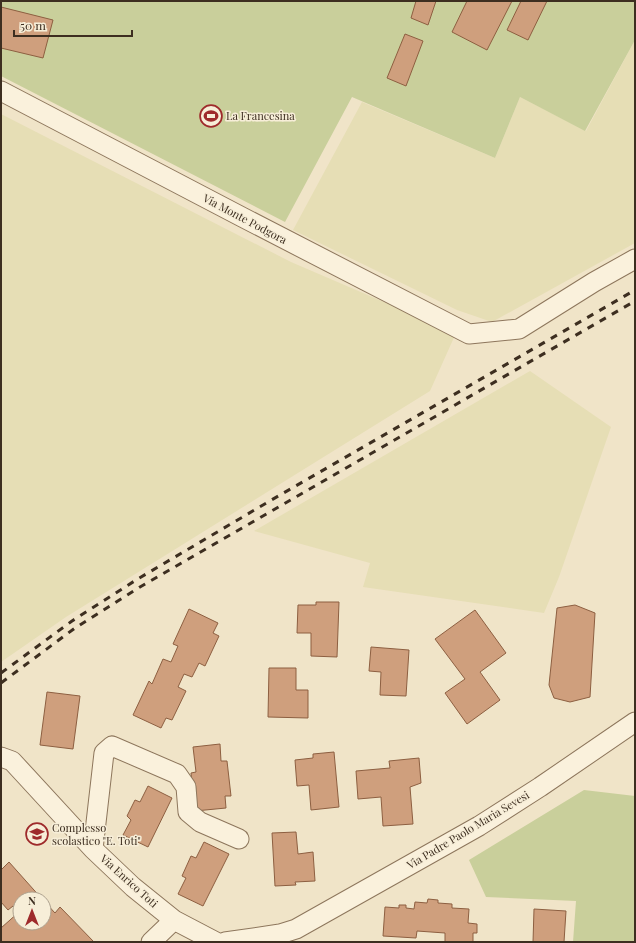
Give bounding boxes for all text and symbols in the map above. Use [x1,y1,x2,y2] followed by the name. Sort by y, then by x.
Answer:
[14,12,132,38] scale bar
[20,17,46,33] text: 50 m
[198,103,224,129] sports icon: La Francesina
[226,108,295,123] place label: La Francesina
[200,190,290,247] street label: Via Monte Podgora
[403,787,532,873] street label: Via Padre Paolo Maria Sevesi
[52,820,141,848] place label: Complesso scolastico "E. Toti"
[24,821,50,847] school or university icon: Complesso scolastico "E. Toti"
[97,850,161,911] street label: Via Enrico Toti
[12,891,52,931] north arrow
[28,893,36,908] text: N

